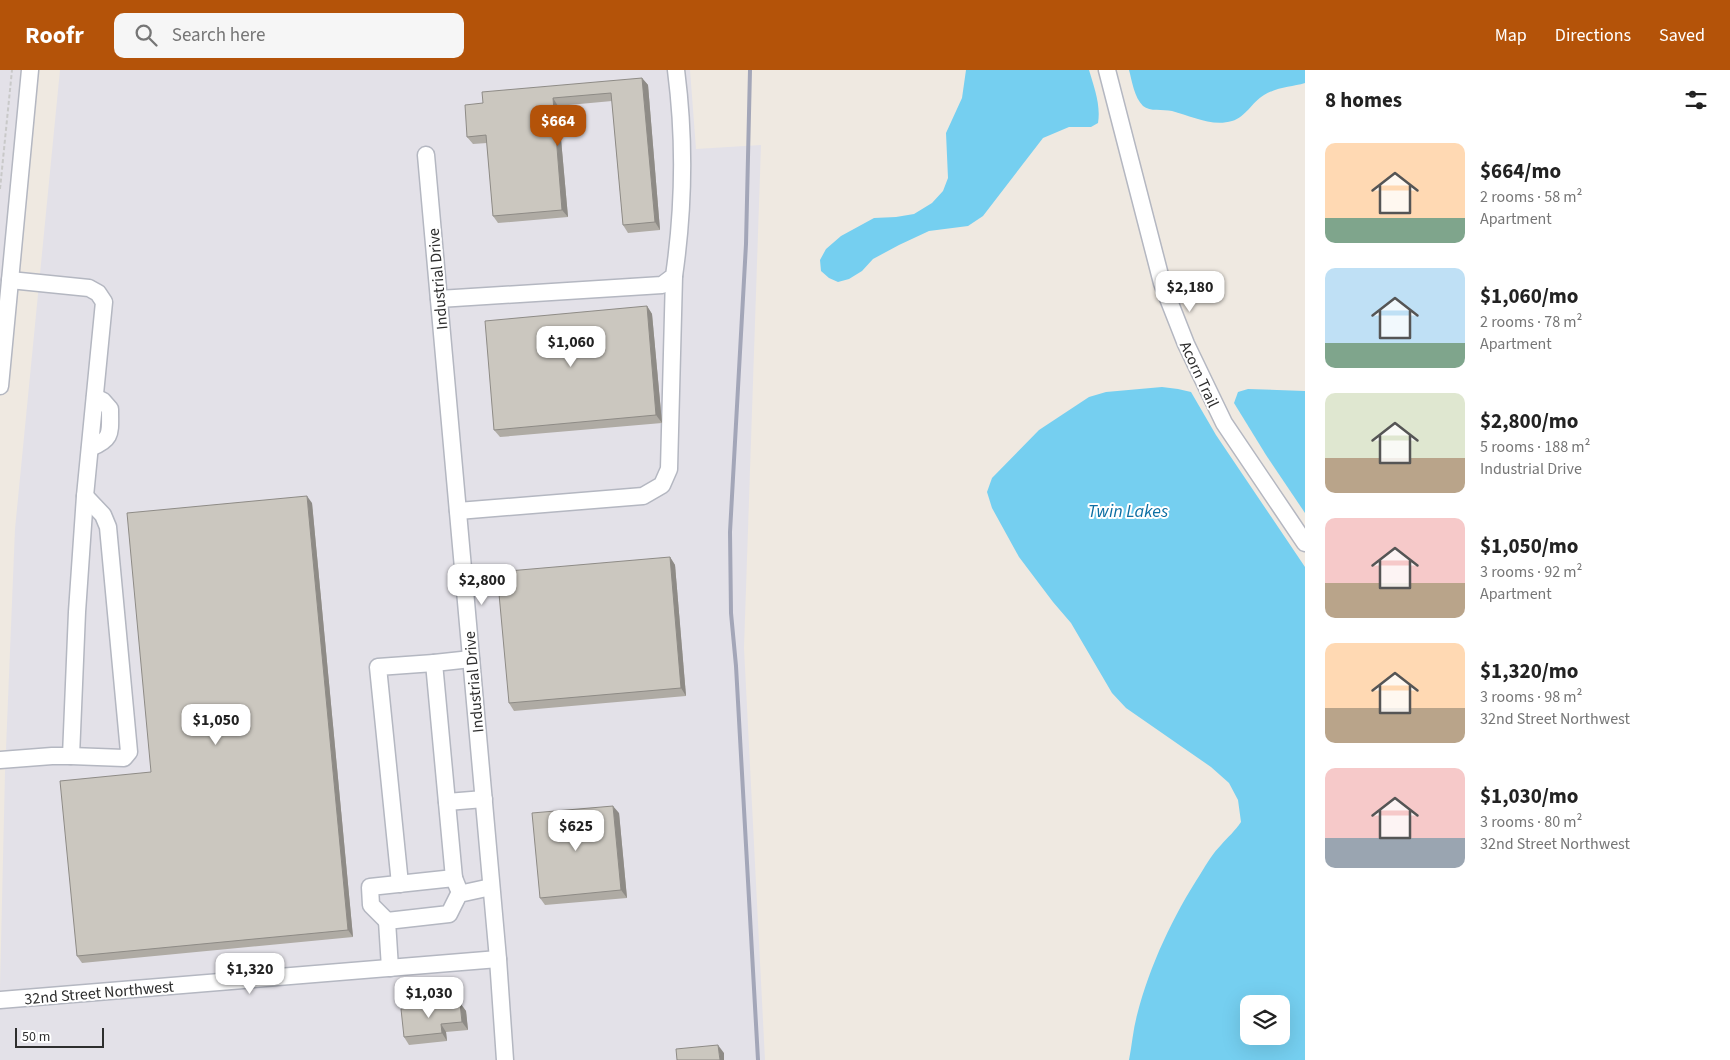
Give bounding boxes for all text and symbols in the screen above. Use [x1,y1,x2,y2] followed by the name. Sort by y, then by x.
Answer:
[114,13,464,58] search box
[25,18,84,53] text: Roofr
[132,21,160,49] icon: search
[172,22,265,49] text: Search here
[1495,23,1527,48] text: Map
[1555,23,1631,48] text: Directions
[1659,23,1705,48] text: Saved
[1325,85,1402,115] text: 8 homes
[1682,86,1710,114] icon: filters
[528,104,588,147] pin: $664
[541,110,575,132] text: $664
[1480,156,1561,186] text: $664/mo
[1365,163,1425,223] icon: home
[1480,186,1582,208] text: 2 rooms · 58 m²
[1480,208,1552,230] text: Apartment
[423,227,453,331] street label: Industrial Drive
[1149,270,1231,313] pin: $2,180
[1166,276,1214,298] text: $2,180
[1480,281,1579,311] text: $1,060/mo
[1365,288,1425,348] icon: home
[1480,311,1582,333] text: 2 rooms · 78 m²
[530,326,612,368] pin: $1,060
[547,331,595,353] text: $1,060
[1480,333,1552,355] text: Apartment
[1174,338,1224,411] street label: Acorn Trail
[1480,406,1579,436] text: $2,800/mo
[1365,413,1425,473] icon: home
[1480,436,1590,458] text: 5 rooms · 188 m²
[1480,458,1582,480] text: Industrial Drive
[1088,499,1168,524] water label: Twin Lakes
[1480,531,1579,561] text: $1,050/mo
[1365,538,1425,598] icon: home
[1480,561,1582,583] text: 3 rooms · 92 m²
[441,564,523,606] pin: $2,800
[458,569,506,591] text: $2,800
[1480,583,1552,605] text: Apartment
[459,630,489,734] street label: Industrial Drive
[1480,656,1579,686] text: $1,320/mo
[1365,663,1425,723] icon: home
[1480,686,1582,708] text: 3 rooms · 98 m²
[175,704,257,746] pin: $1,050
[1480,708,1630,730] text: 32nd Street Northwest
[192,709,240,731] text: $1,050
[1480,781,1579,811] text: $1,030/mo
[1365,788,1425,848] icon: home
[546,810,606,852] pin: $625
[1480,811,1582,833] text: 3 rooms · 80 m²
[559,815,593,837] text: $625
[1480,833,1630,855] text: 32nd Street Northwest
[209,952,291,995] pin: $1,320
[226,958,274,980] text: $1,320
[23,975,175,1010] street label: 32nd Street Northwest
[388,976,470,1019] pin: $1,030
[405,982,453,1004] text: $1,030
[1240,995,1290,1045] map controls
[1240,995,1290,1045] button: layers
[15,1025,104,1048] scale bar
[22,1027,50,1047] text: 50 m

